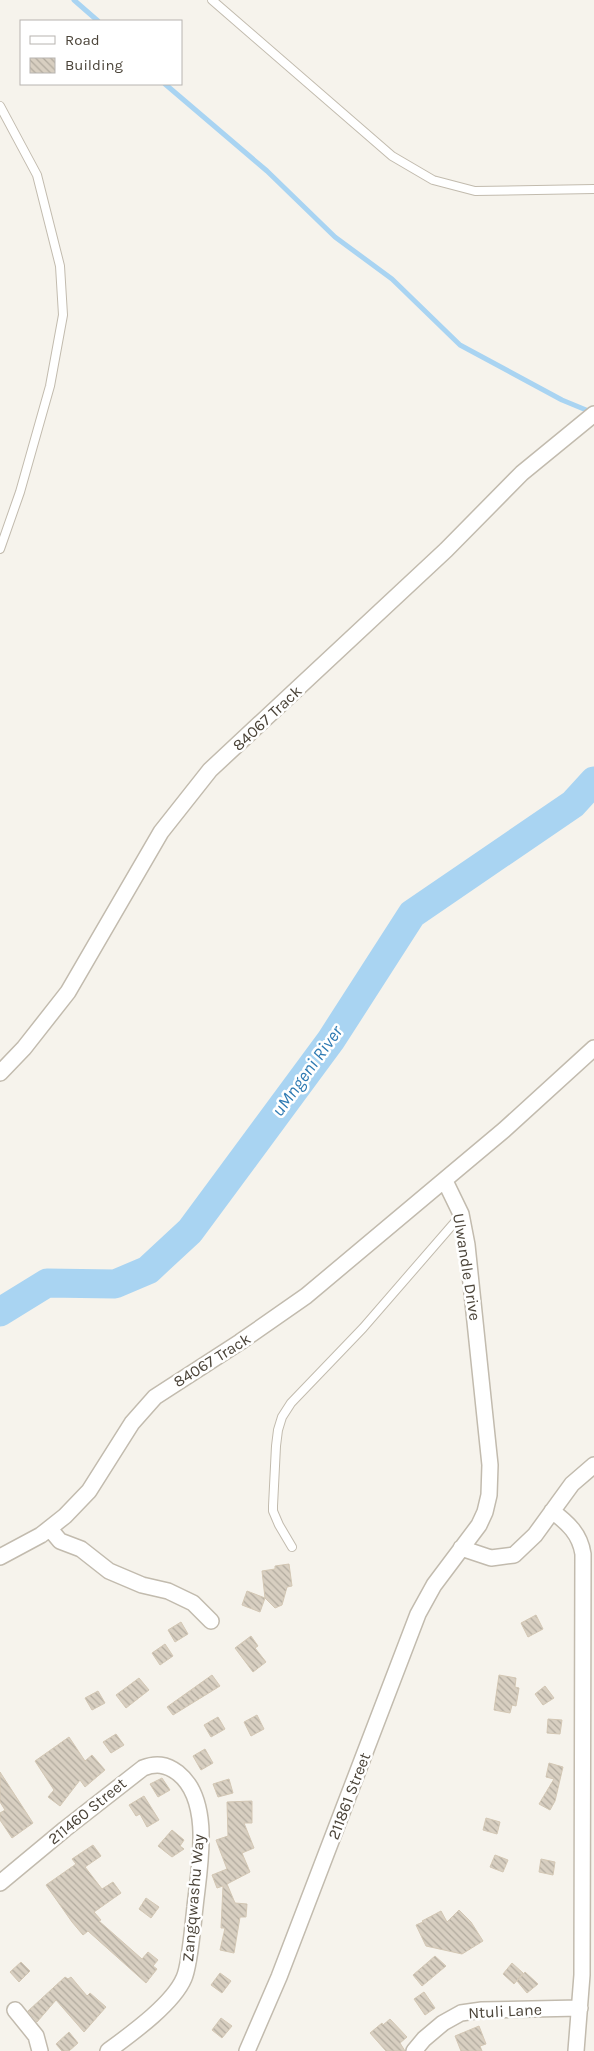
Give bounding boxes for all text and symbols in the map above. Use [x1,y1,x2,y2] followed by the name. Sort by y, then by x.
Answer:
[20,20,182,85] legend
[65,31,100,49] text: Road
[65,56,123,74] text: Building
[229,681,305,755] street label: 84067 Track
[267,1021,348,1121] water label: uMngeni River
[449,1212,485,1322] street label: Ulwandle Drive
[170,1329,254,1391] street label: 84067 Track
[324,1750,374,1842] street label: 211861 Street
[44,1774,130,1848] street label: 211460 Street
[178,1833,208,1963] street label: Zangqwashu Way
[468,2000,542,2022] street label: Ntuli Lane

